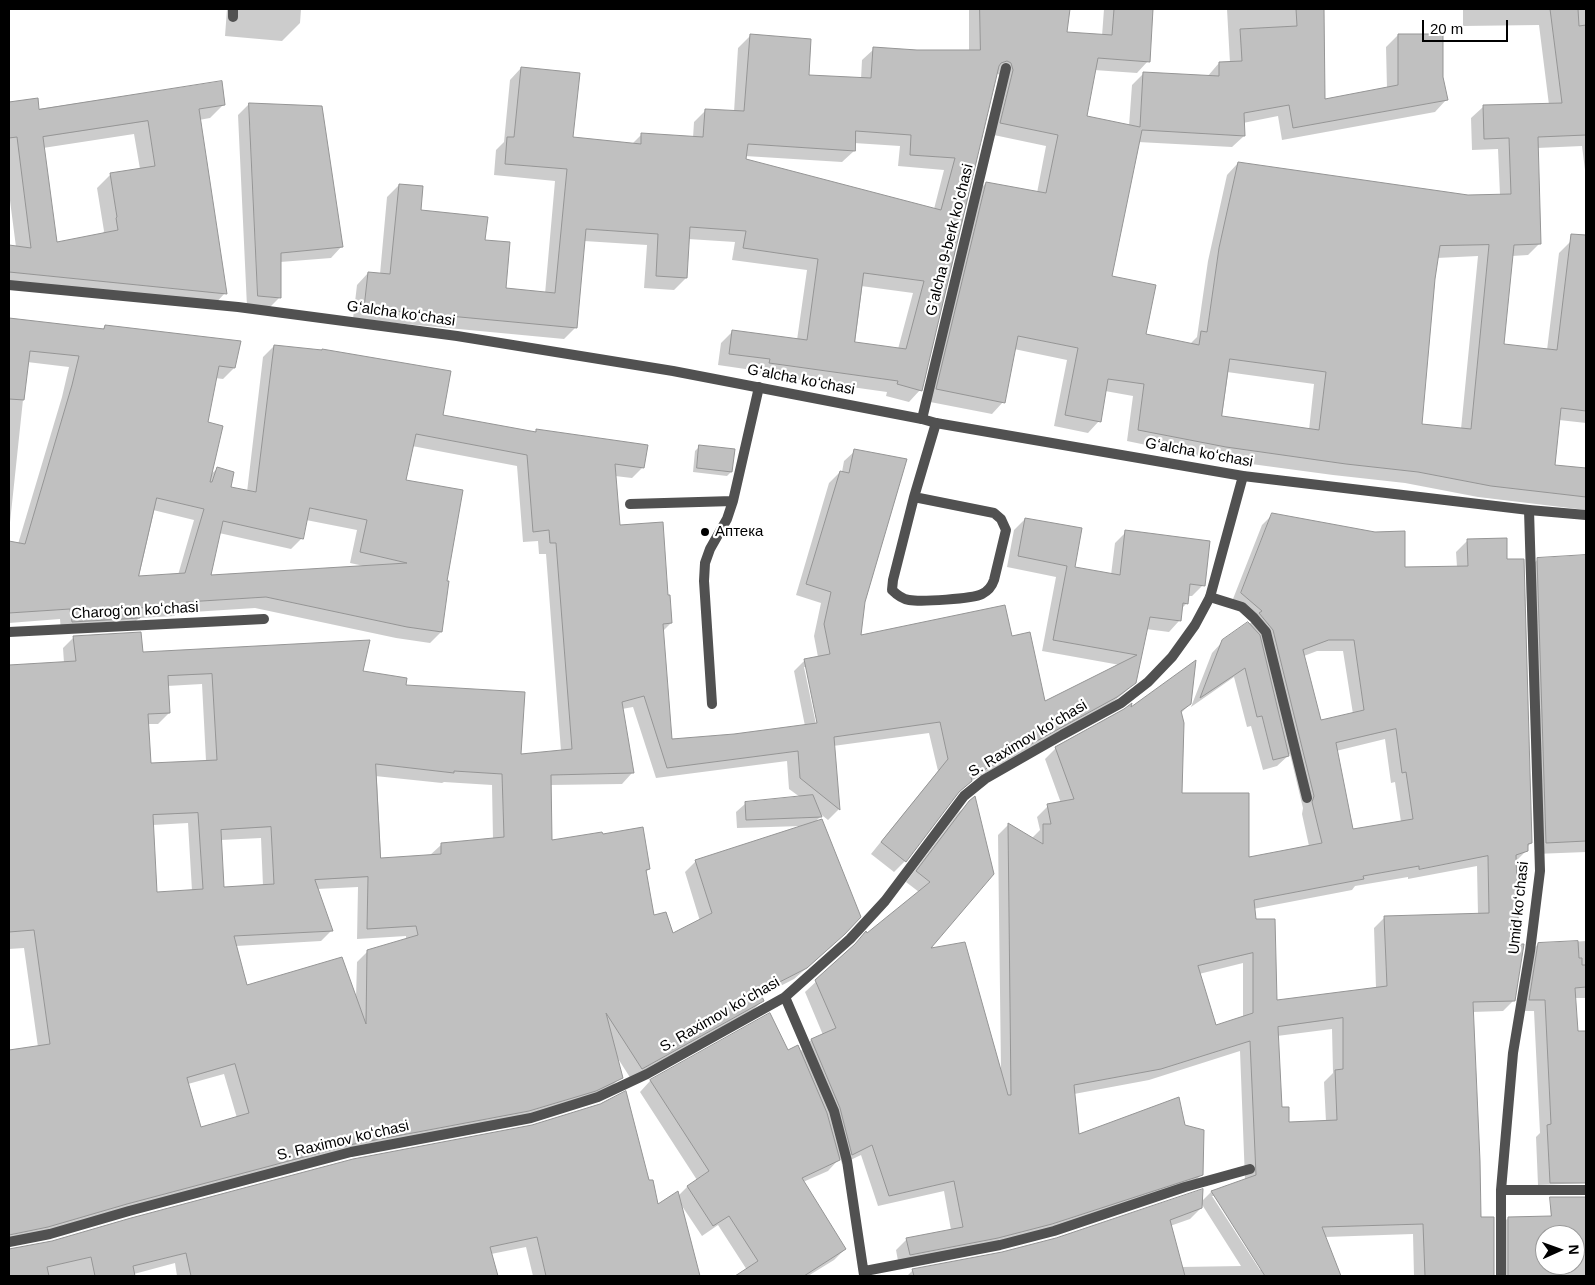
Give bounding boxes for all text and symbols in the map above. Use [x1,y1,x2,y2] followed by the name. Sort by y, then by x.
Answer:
[1425,10,1511,42] scale bar
[1430,20,1463,37] text: 20 m
[922,162,978,318] street label: Gʼalcha 9-berk koʼchasi
[346,297,456,331] street label: Gʻalcha koʻchasi
[746,361,856,399] street label: Gʻalcha koʻchasi
[1144,435,1254,471] street label: Gʻalcha koʻchasi
[715,523,763,541] place label: Аптека
[699,526,711,538] marker: Аптека
[71,599,199,623] street label: Charogʻon koʻchasi
[965,697,1091,781] street label: S. Raximov koʻchasi
[1505,861,1533,955] street label: Umid koʻchasi
[657,973,783,1057] street label: S. Raximov koʻchasi
[275,1117,411,1165] street label: S. Raximov koʻchasi
[1535,1225,1585,1275] north arrow
[1566,1244,1582,1255] text: N

